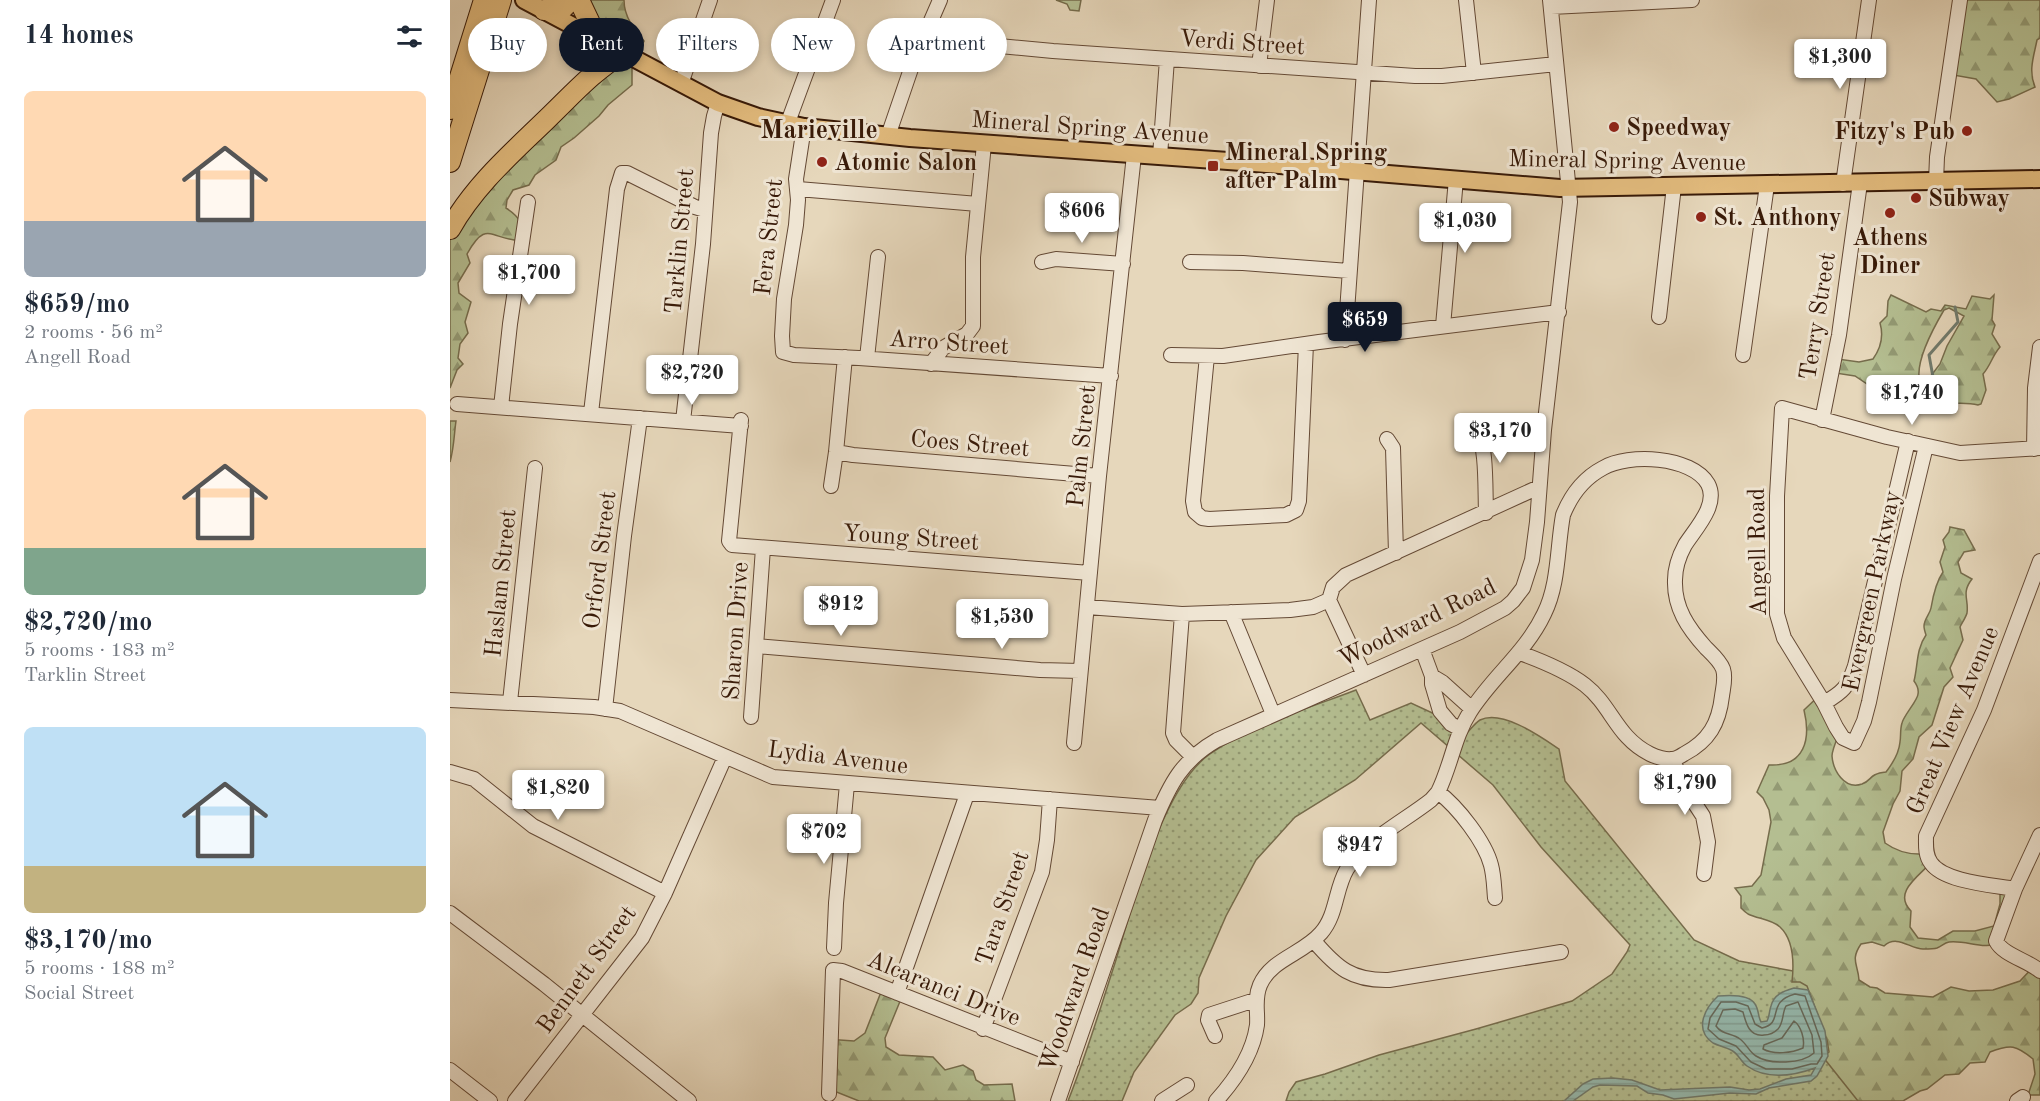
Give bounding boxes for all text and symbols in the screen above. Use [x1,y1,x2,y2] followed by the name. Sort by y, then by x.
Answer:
[468,18,547,72] chip: Buy
[559,18,644,72] chip: Rent
[656,18,759,72] chip: Filters
[771,18,855,72] chip: New
[867,18,1007,72] chip: Apartment
[393,20,426,53] icon: filters
[24,23,133,49] text: 14 homes
[1178,28,1306,60] street label: Verdi Street
[1791,39,1889,90] pin: $1,300
[1808,48,1872,68] text: $1,300
[970,109,1209,149] street label: Mineral Spring Avenue
[1626,117,1731,141] place label: Speedway
[760,118,878,144] district label: Marieville
[1607,120,1621,134] marker: Speedway
[1834,121,1955,145] place label: Fitzy's Pub
[1960,124,1974,138] marker: Fitzy's Pub
[171,130,279,238] icon: home
[1225,142,1388,194] place label: Mineral Spring after Palm
[1508,148,1746,176] street label: Mineral Spring Avenue
[834,152,977,176] place label: Atomic Salon
[815,155,829,169] marker: Atomic Salon
[1206,159,1220,173] marker: Mineral Spring after Palm
[663,167,699,315] street label: Tarklin Street
[752,177,788,297] street label: Fera Street
[1928,188,2010,212] place label: Subway
[1909,191,1923,205] marker: Subway
[1046,193,1118,244] pin: $606
[1059,202,1105,222] text: $606
[1416,203,1514,254] pin: $1,030
[1883,206,1897,220] marker: Athens Diner
[1713,207,1842,231] place label: St. Anthony
[1694,210,1708,224] marker: St. Anthony
[1433,212,1497,232] text: $1,030
[1852,227,1928,279] place label: Athens Diner
[1797,251,1841,382] street label: Terry Street
[480,255,578,306] pin: $1,700
[497,264,561,284] text: $1,700
[24,292,130,318] text: $659/mo
[1329,302,1401,353] pin: $659
[1342,311,1388,331] text: $659
[24,323,163,343] text: 2 rooms · 56 m²
[888,328,1010,360] street label: Arro Street
[24,348,131,368] text: Angell Road
[643,355,741,406] pin: $2,720
[660,364,724,384] text: $2,720
[1863,375,1961,426] pin: $1,740
[1065,384,1101,509] street label: Palm Street
[1880,384,1944,404] text: $1,740
[1451,413,1549,464] pin: $3,170
[1468,422,1532,442] text: $3,170
[909,428,1031,462] street label: Coes Street
[171,448,279,556] icon: home
[1746,488,1772,616] street label: Angell Road
[1840,488,1906,694] street label: Evergreen Parkway
[581,490,621,631] street label: Orford Street
[482,508,522,659] street label: Haslam Street
[842,522,980,556] street label: Young Street
[720,561,754,701] street label: Sharon Drive
[1335,575,1500,672] street label: Woodward Road
[805,586,877,637] pin: $912
[818,595,864,615] text: $912
[953,599,1051,650] pin: $1,530
[970,608,1034,628] text: $1,530
[24,610,152,636] text: $2,720/mo
[1903,623,2004,818] street label: Great View Avenue
[24,641,174,661] text: 5 rooms · 183 m²
[24,666,146,686] text: Tarklin Street
[766,738,909,780] street label: Lydia Avenue
[1636,765,1734,816] pin: $1,790
[171,766,279,874] icon: home
[509,770,607,821] pin: $1,820
[1653,774,1717,794] text: $1,790
[526,779,590,799] text: $1,820
[788,814,860,865] pin: $702
[801,823,847,843] text: $702
[1324,827,1396,878] pin: $947
[1337,836,1383,856] text: $947
[973,848,1035,969] street label: Tara Street
[533,902,642,1039] street label: Bennett Street
[1037,904,1115,1075] street label: Woodward Road
[24,928,152,954] text: $3,170/mo
[863,948,1023,1032] street label: Alcaranci Drive
[24,959,174,979] text: 5 rooms · 188 m²
[24,984,134,1004] text: Social Street

